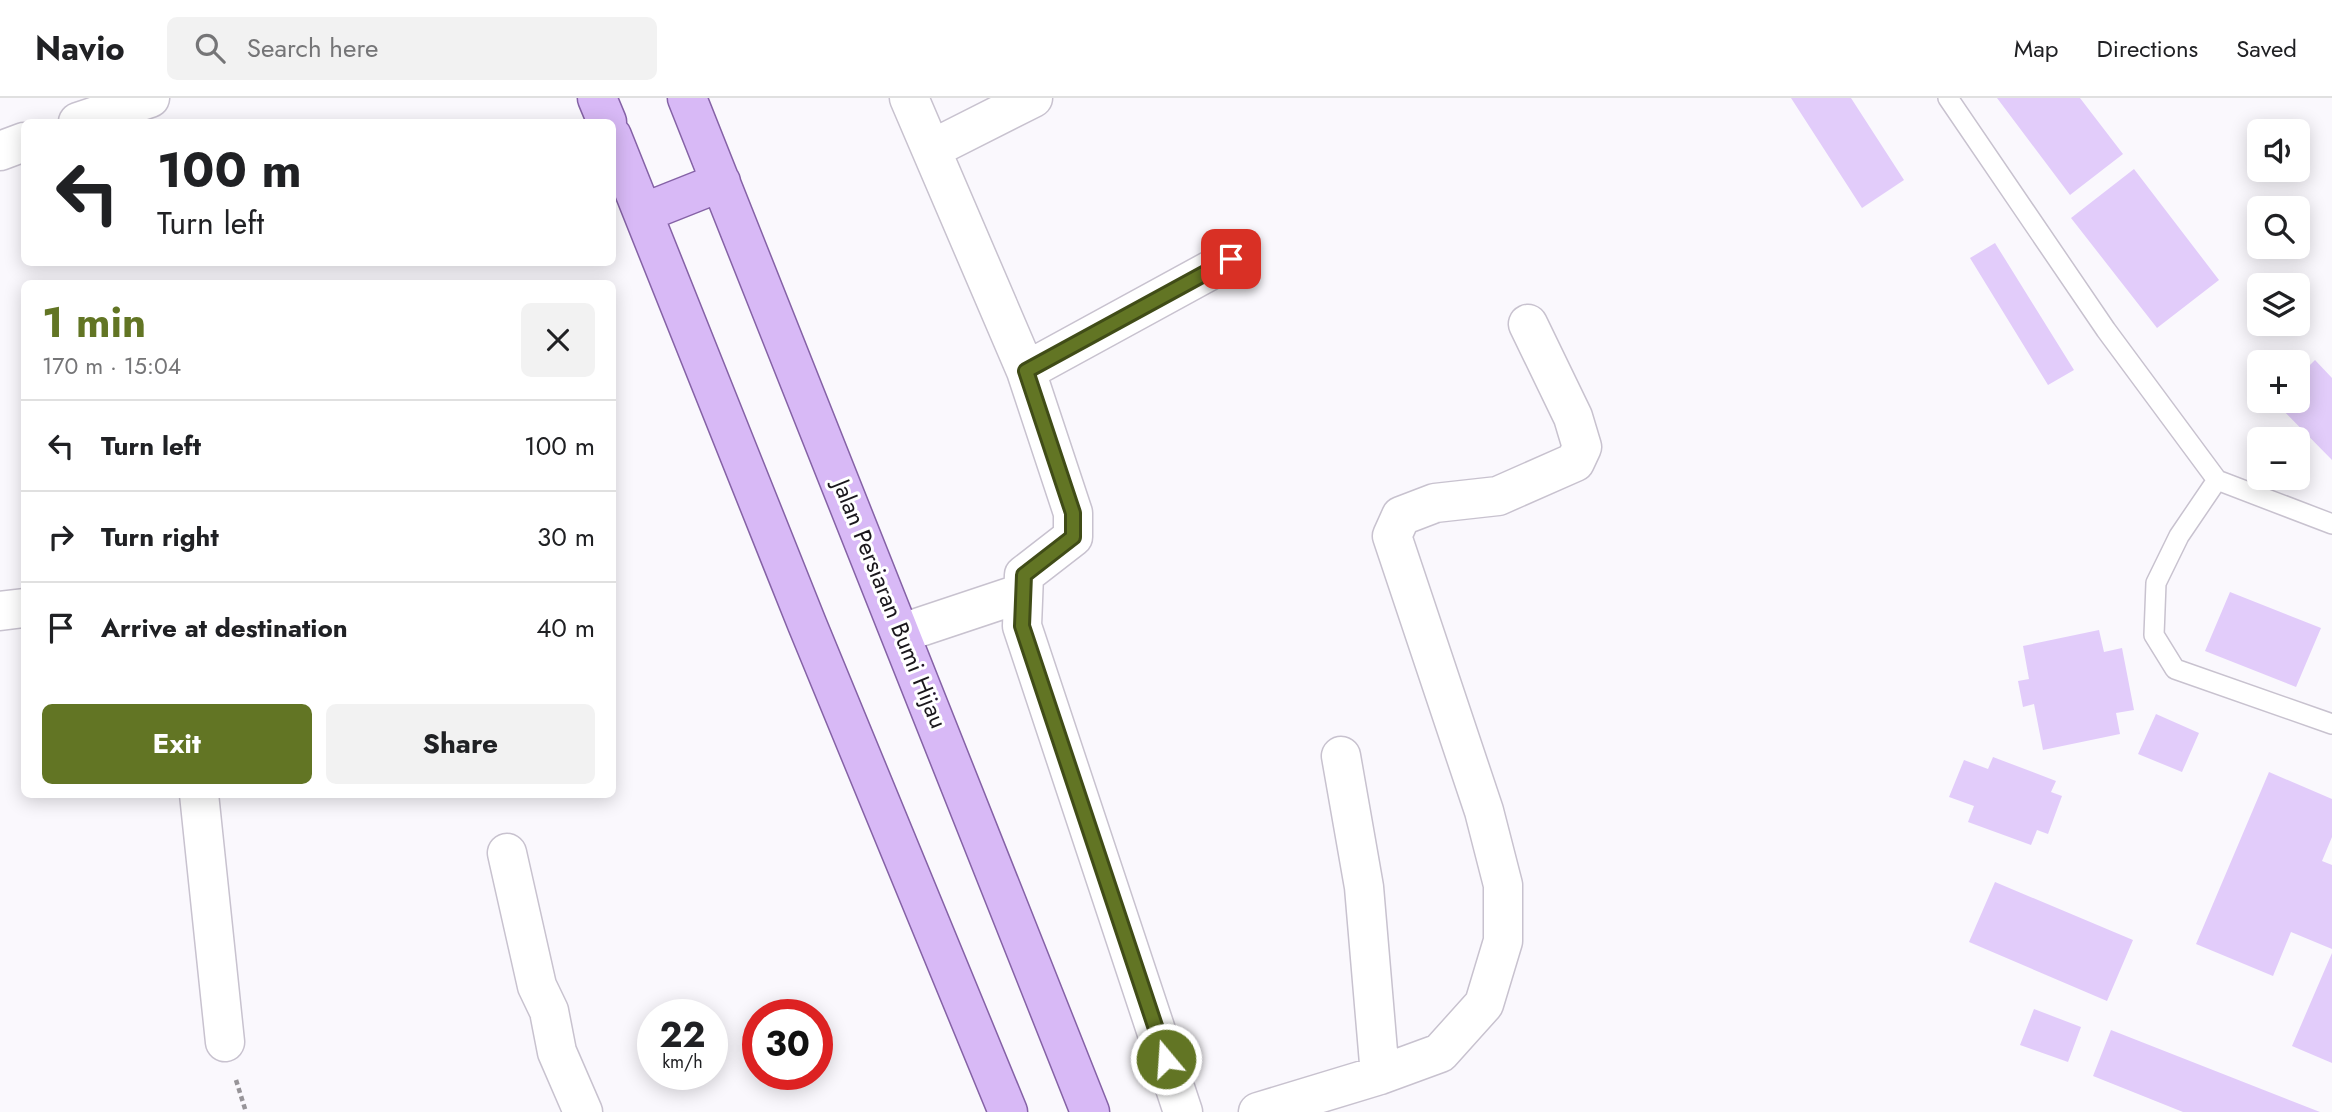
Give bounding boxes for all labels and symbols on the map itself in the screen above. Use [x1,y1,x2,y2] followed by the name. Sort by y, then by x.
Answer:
[1201,229,1261,289] pin
[823,471,956,734] street label: Jalan Persiaran Bumi Hijau
[742,999,833,1090] speed limit sign: 30
[1129,1022,1203,1096] position arrow

